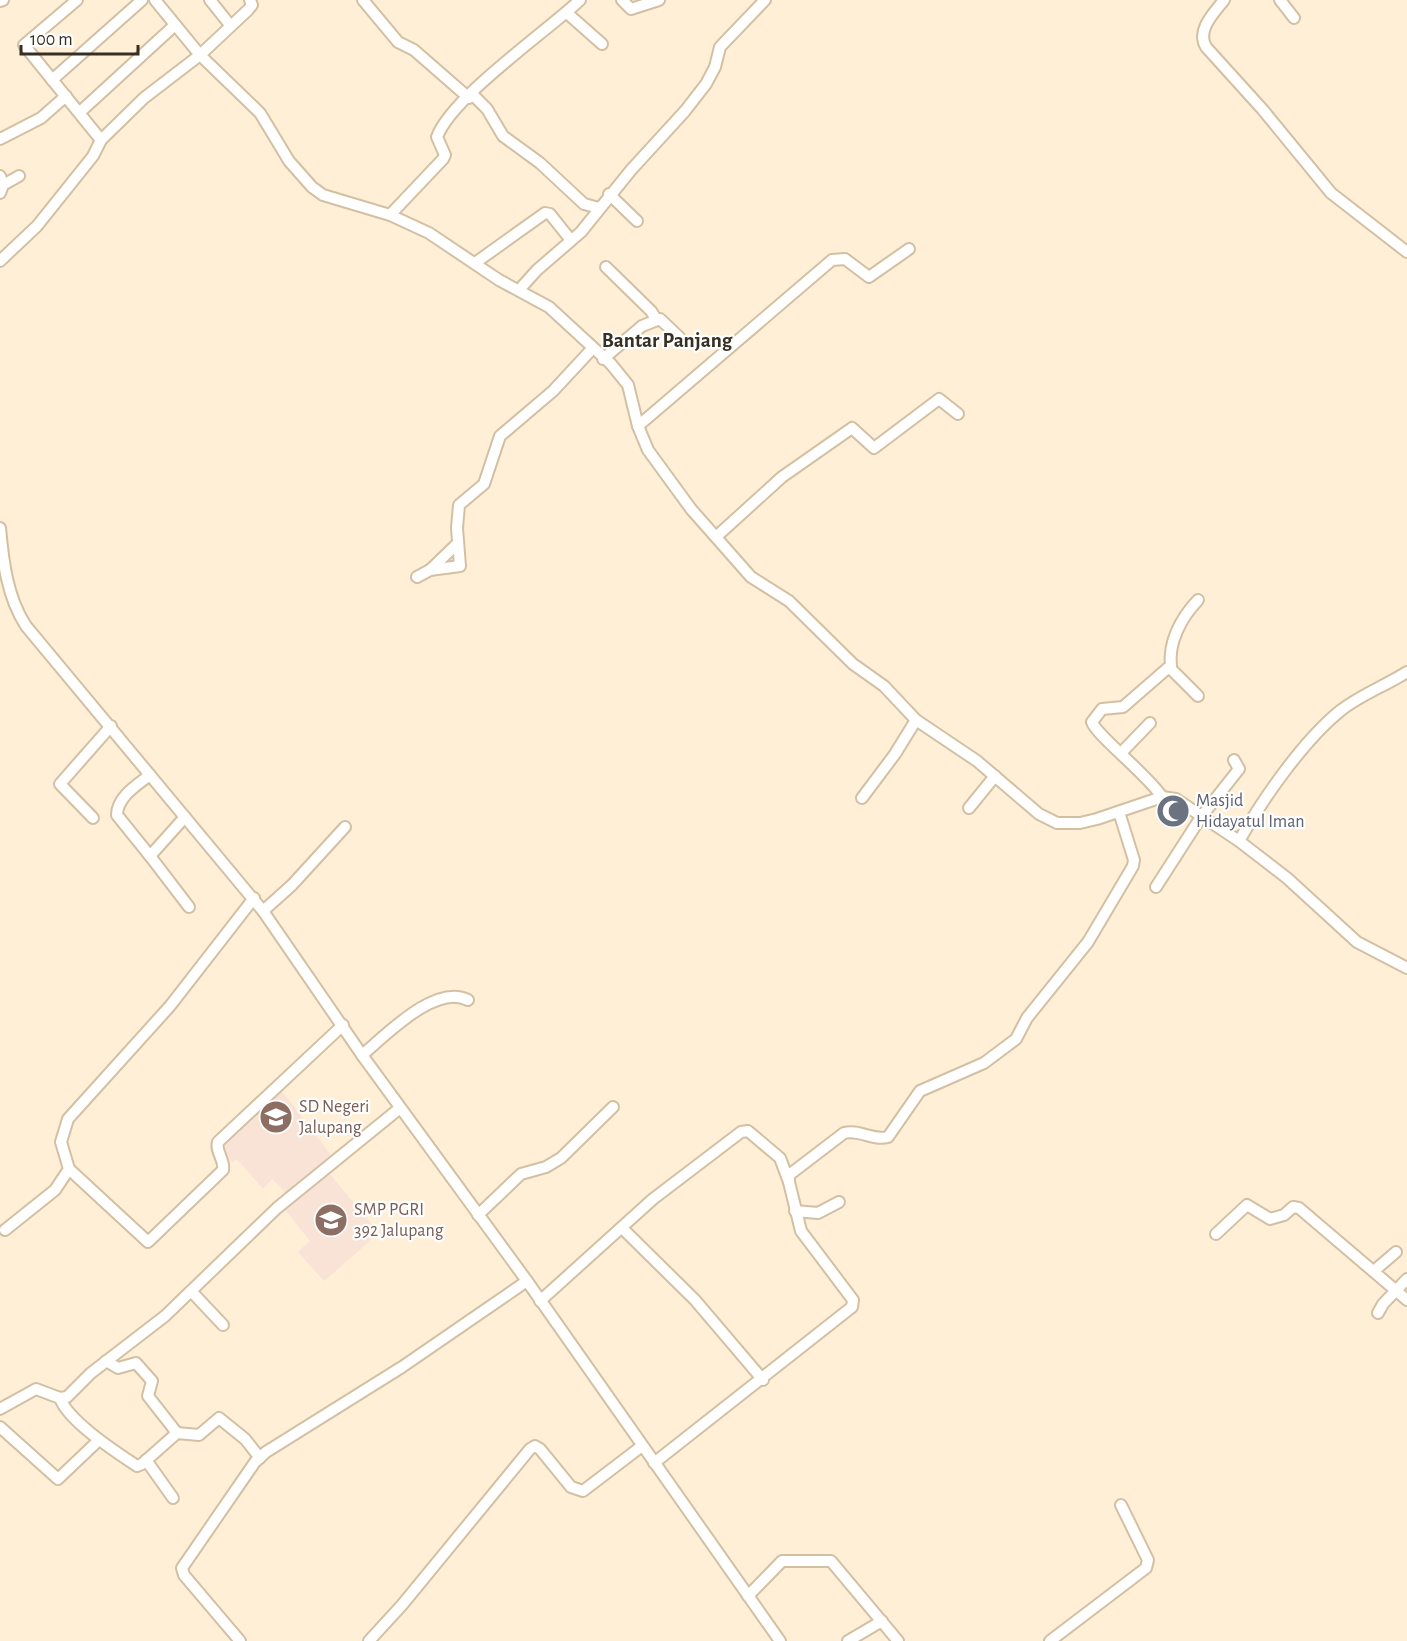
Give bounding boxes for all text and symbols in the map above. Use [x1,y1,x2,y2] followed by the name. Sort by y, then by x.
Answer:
[21,18,138,56] scale bar
[30,31,73,49] text: 100 m
[602,330,733,351] district label: Bantar Panjang
[1196,792,1305,831] place label: Masjid Hidayatul Iman
[1155,793,1191,829] mosque icon: Masjid Hidayatul Iman
[299,1098,369,1137] place label: SD Negeri Jalupang
[258,1099,294,1135] school or university icon: SD Negeri Jalupang
[354,1201,444,1240] place label: SMP PGRI 392 Jalupang
[313,1202,349,1238] school or university icon: SMP PGRI 392 Jalupang

